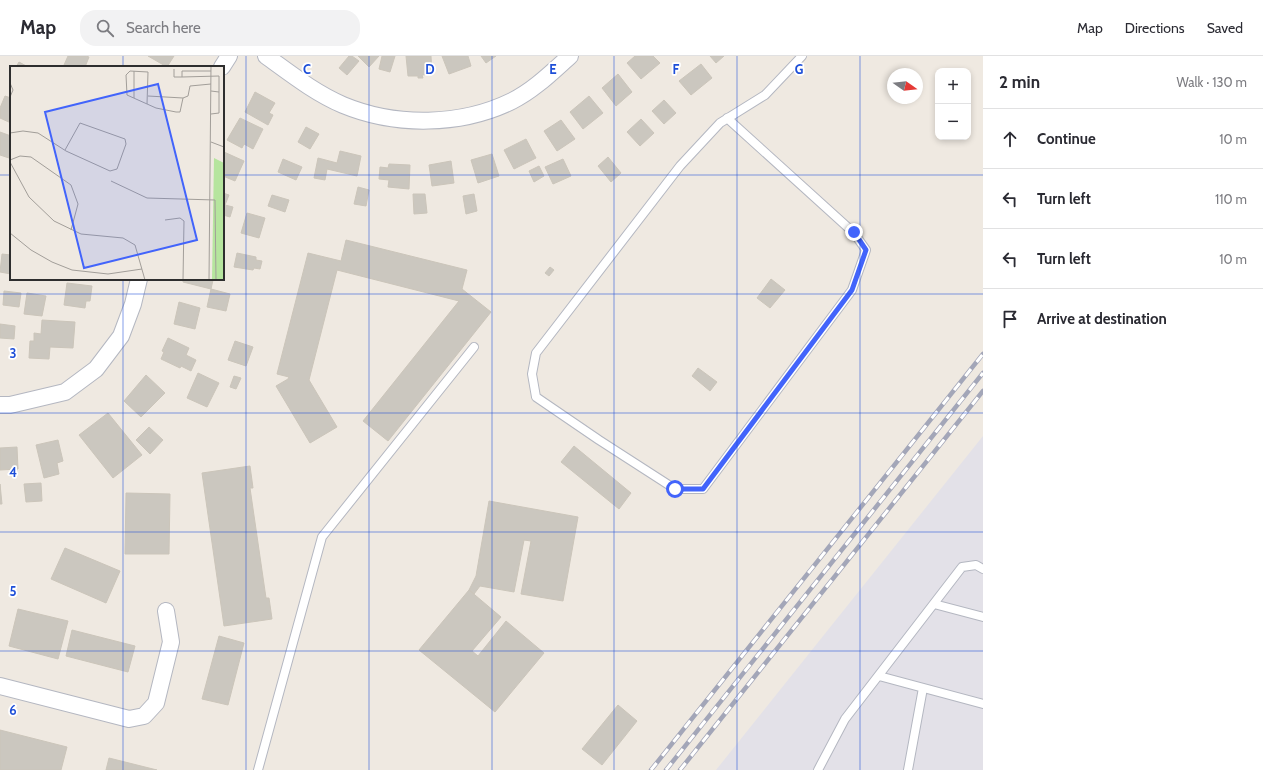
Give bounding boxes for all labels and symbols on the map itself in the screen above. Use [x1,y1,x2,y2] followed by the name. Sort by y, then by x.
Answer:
[303,61,311,77] text: C
[425,61,435,77] text: D
[549,61,557,77] text: E
[673,61,680,77] text: F
[795,61,804,77] text: G
[10,66,224,280] inset map
[887,68,923,104] north arrow
[845,223,863,241] route end
[9,345,17,361] text: 3
[9,464,17,480] text: 4
[666,480,684,498] route start
[10,583,17,599] text: 5
[9,702,17,718] text: 6

